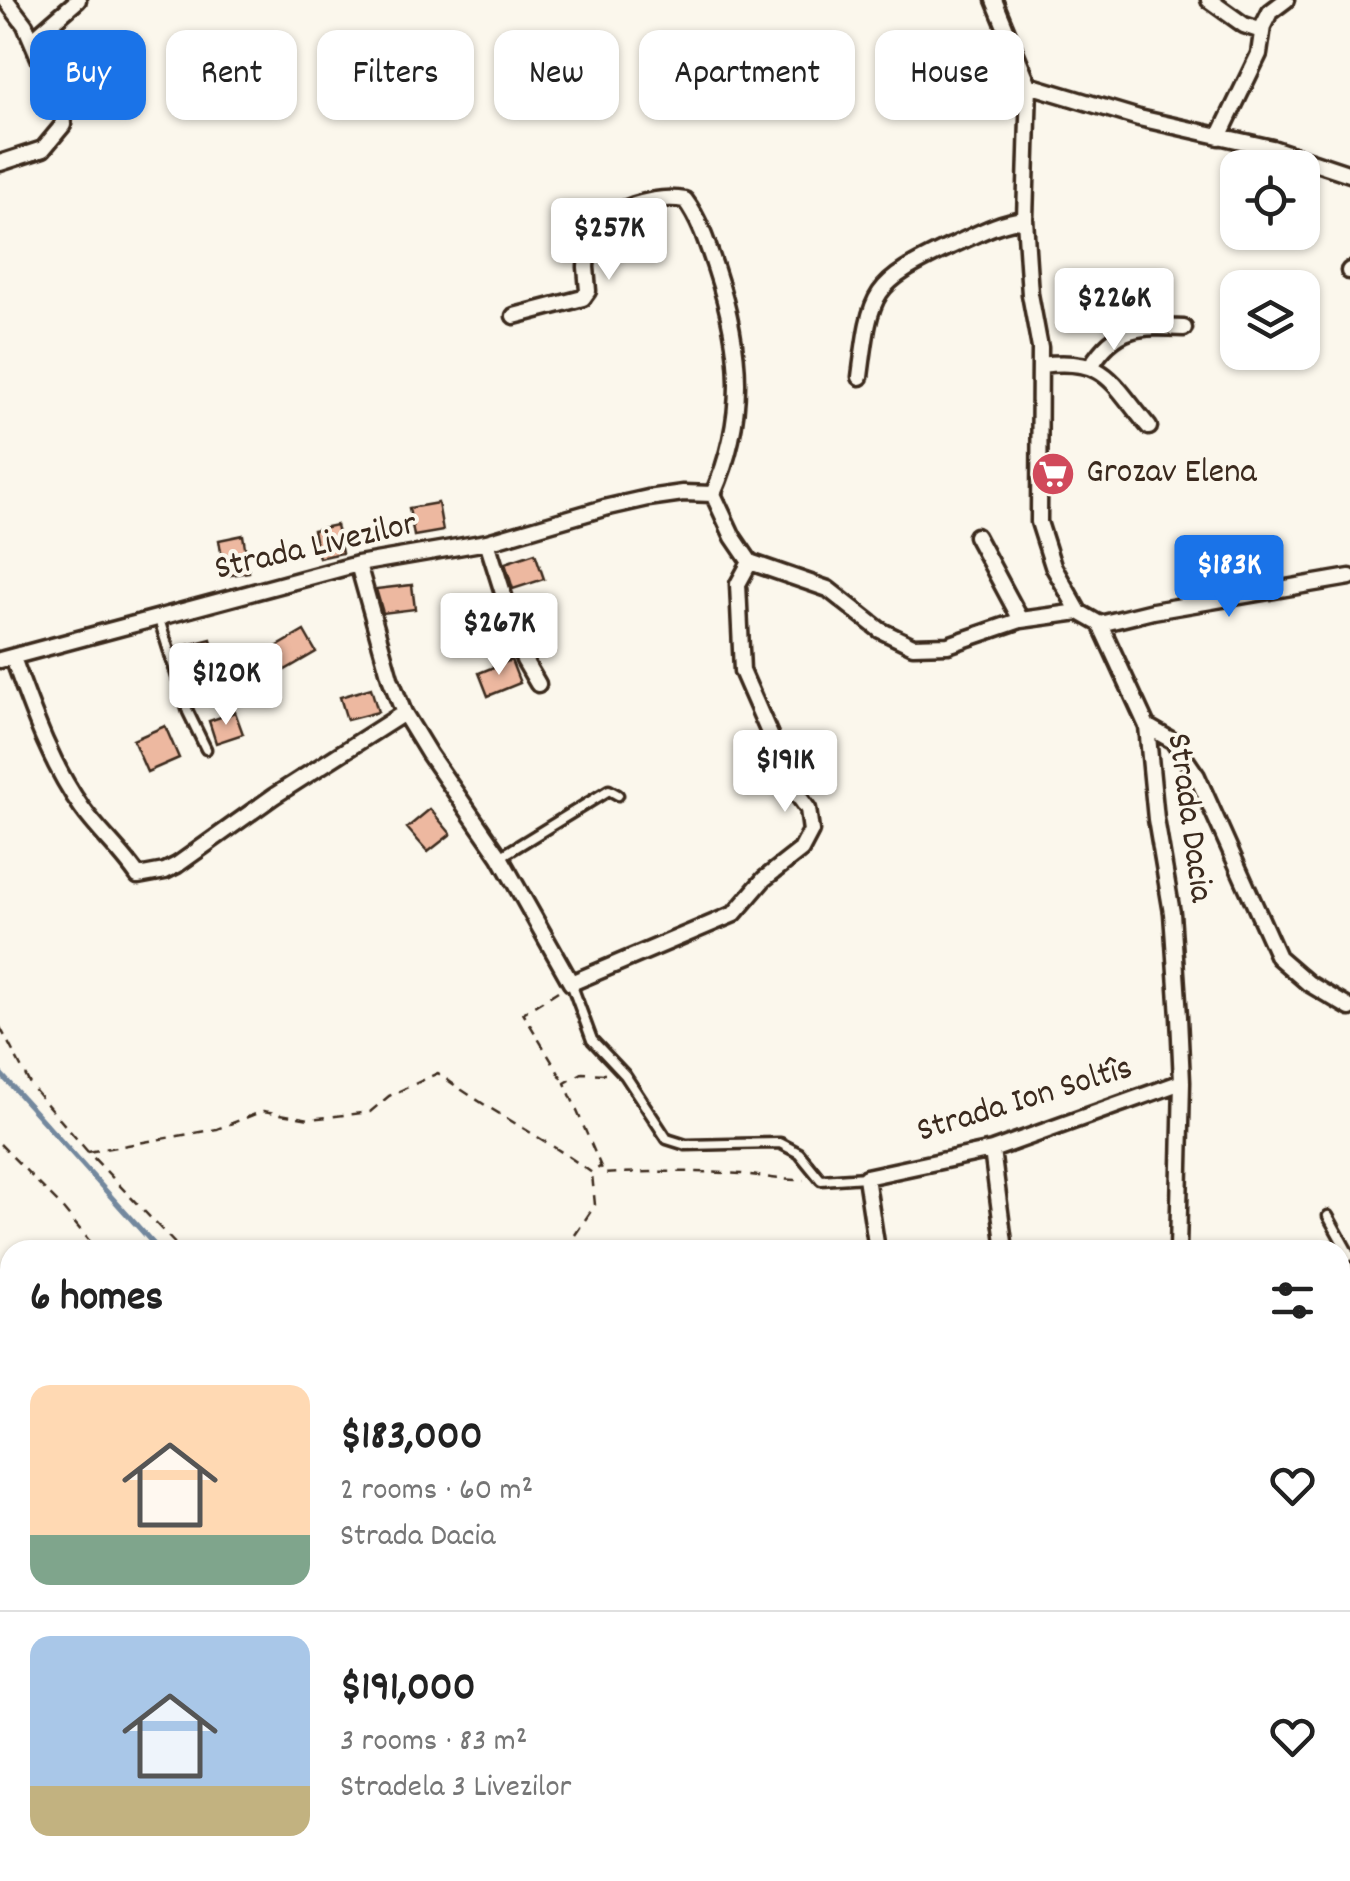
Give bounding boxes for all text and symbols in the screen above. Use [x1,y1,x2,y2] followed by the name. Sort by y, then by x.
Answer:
[30,30,146,120] chip: Buy
[166,30,297,120] chip: Rent
[317,30,474,120] chip: Filters
[494,30,619,120] chip: New
[639,30,855,120] chip: Apartment
[875,30,1024,120] chip: House
[1220,150,1320,370] map controls
[1220,150,1320,250] button: locate
[539,198,679,283] pin: $257K
[573,207,645,253] text: $257K
[1044,268,1184,353] pin: $226K
[1220,270,1320,370] button: layers
[1077,277,1151,323] text: $226K
[1086,449,1257,499] place label: Grozav Elena
[1030,451,1076,497] supermarket icon: Grozav Elena
[210,500,422,596] street label: Strada Livezilor
[1159,535,1299,620] pin: $183K
[1196,544,1262,590] text: $183K
[429,593,569,678] pin: $267K
[463,602,535,648] text: $267K
[156,643,296,728] pin: $120K
[191,652,261,698] text: $120K
[715,730,855,815] pin: $191K
[1151,730,1225,906] street label: Strada Dacia
[755,739,815,785] text: $191K
[911,1045,1139,1157] street label: Strada Ion Soltîs
[30,1270,163,1330] text: 6 homes
[1265,1273,1320,1328] icon: filters
[340,1409,483,1469] text: $183,000
[110,1425,230,1545] icon: home
[1265,1458,1320,1513] icon: heart
[340,1469,533,1515] text: 2 rooms · 60 m²
[340,1515,495,1561] text: Strada Dacia
[340,1660,476,1720] text: $191,000
[110,1676,230,1796] icon: home
[1265,1709,1320,1764] icon: heart
[340,1720,527,1766] text: 3 rooms · 83 m²
[340,1766,572,1812] text: Stradela 3 Livezilor

